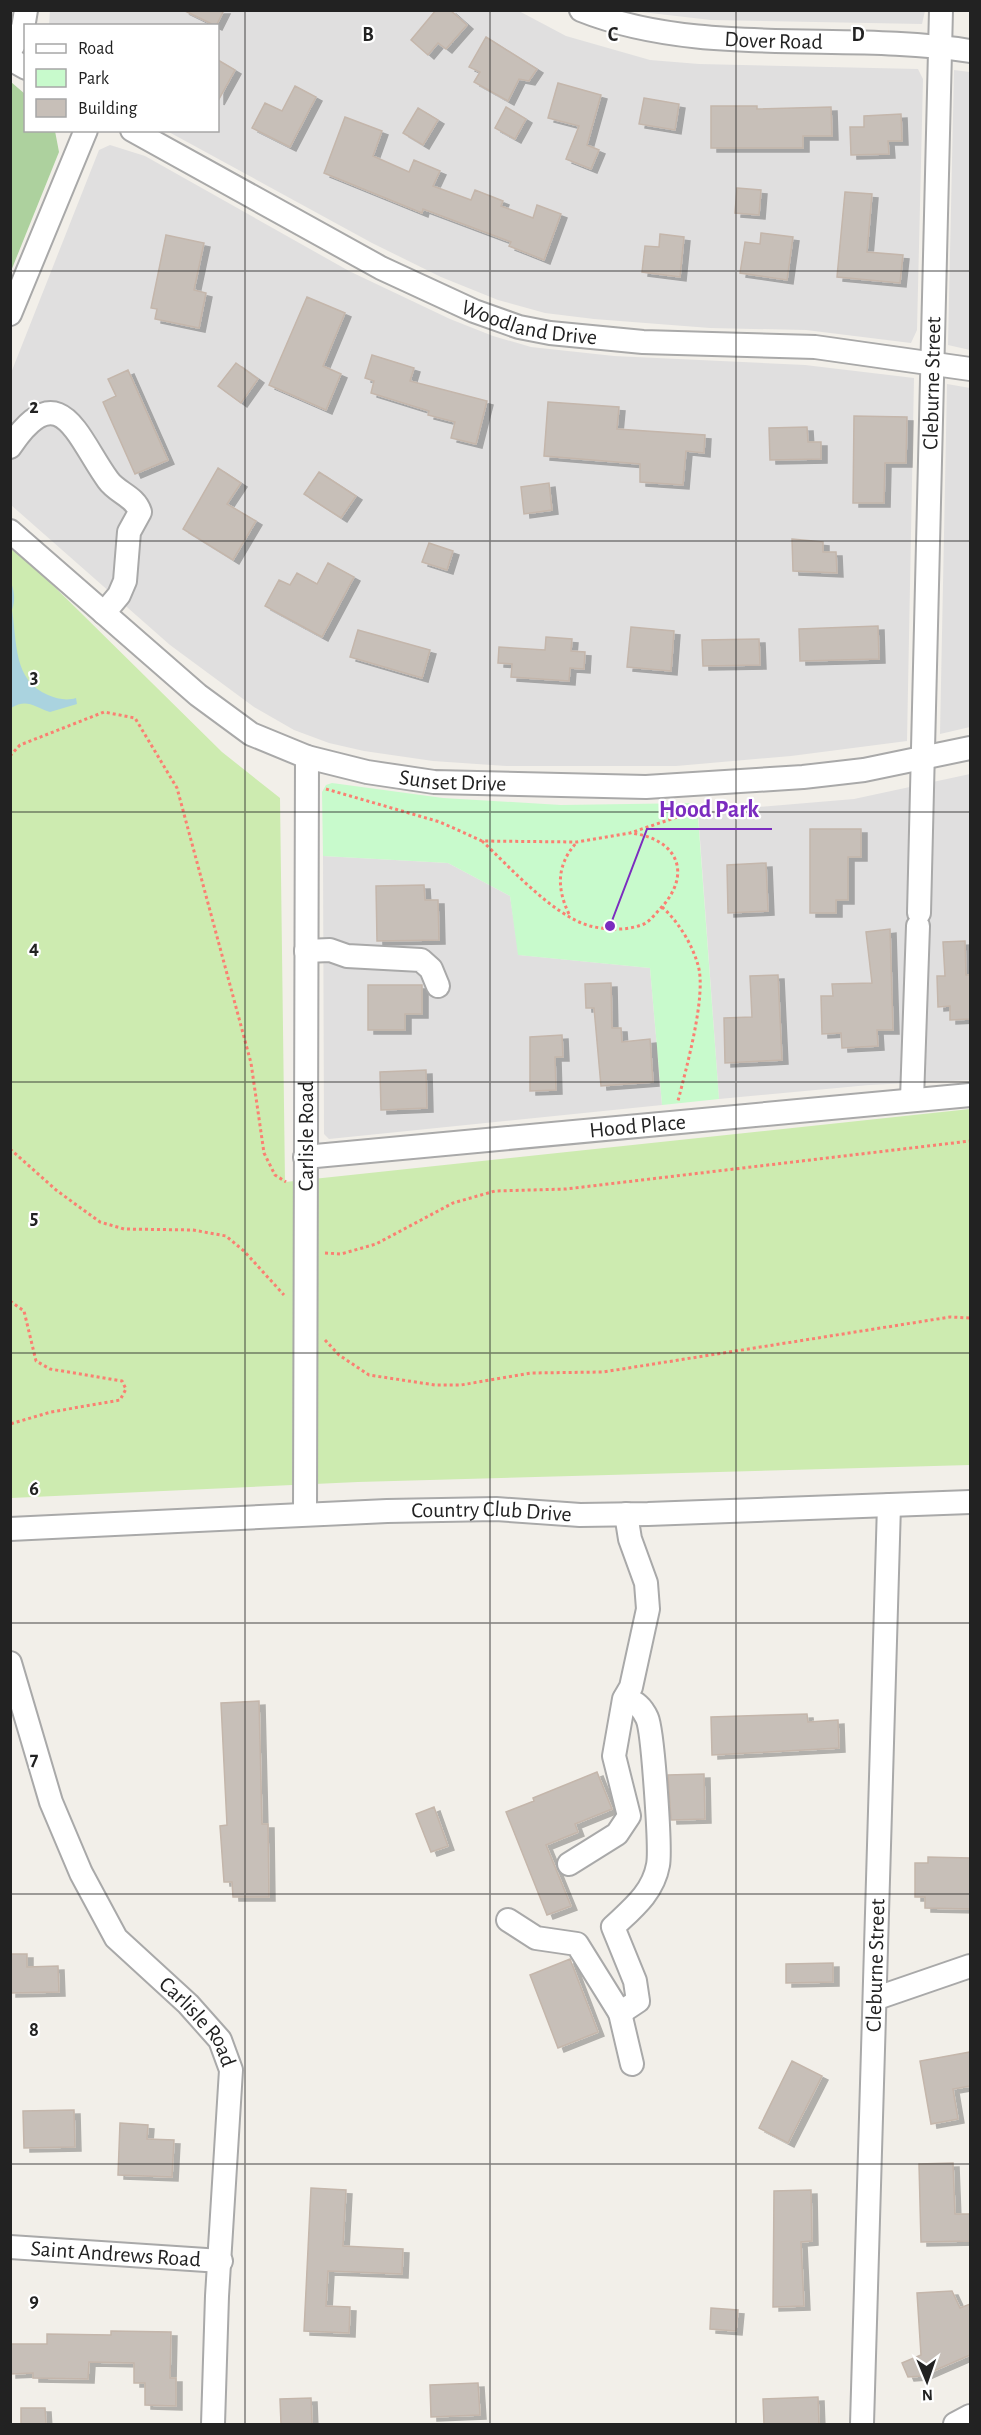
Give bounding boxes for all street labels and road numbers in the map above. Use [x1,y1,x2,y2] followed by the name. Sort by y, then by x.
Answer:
[724,28,823,53] street label: Dover Road
[458,296,598,348] street label: Woodland Drive
[919,316,945,450] street label: Cleburne Street
[398,766,507,795] street label: Sunset Drive
[295,1081,317,1191] street label: Carlisle Road
[588,1111,687,1141] street label: Hood Place
[411,1498,572,1525] street label: Country Club Drive
[863,1898,888,2032] street label: Cleburne Street
[155,1972,240,2070] street label: Carlisle Road
[30,2237,202,2271] street label: Saint Andrews Road

